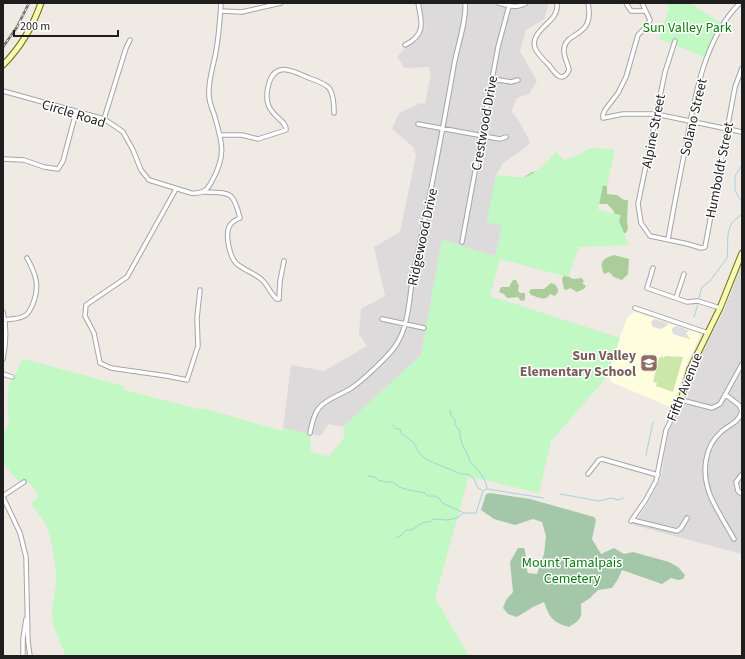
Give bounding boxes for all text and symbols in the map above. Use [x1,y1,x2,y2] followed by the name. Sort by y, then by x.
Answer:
[14,12,118,38] scale bar
[20,18,50,35] text: 200 m
[642,18,732,38] park label: Sun Valley Park
[467,74,503,172] street label: Crestwood Drive
[675,76,713,158] street label: Solano Street
[637,92,671,170] street label: Alpine Street
[39,95,108,133] street label: Circle Road
[701,120,739,220] street label: Humboldt Street
[403,187,443,288] street label: Ridgewood Drive
[520,346,637,382] place label: Sun Valley Elementary School
[662,350,708,425] street label: Fifth Avenue
[639,353,659,373] school or university icon: Sun Valley Elementary School
[522,553,622,589] park label: Mount Tamalpais Cemetery

